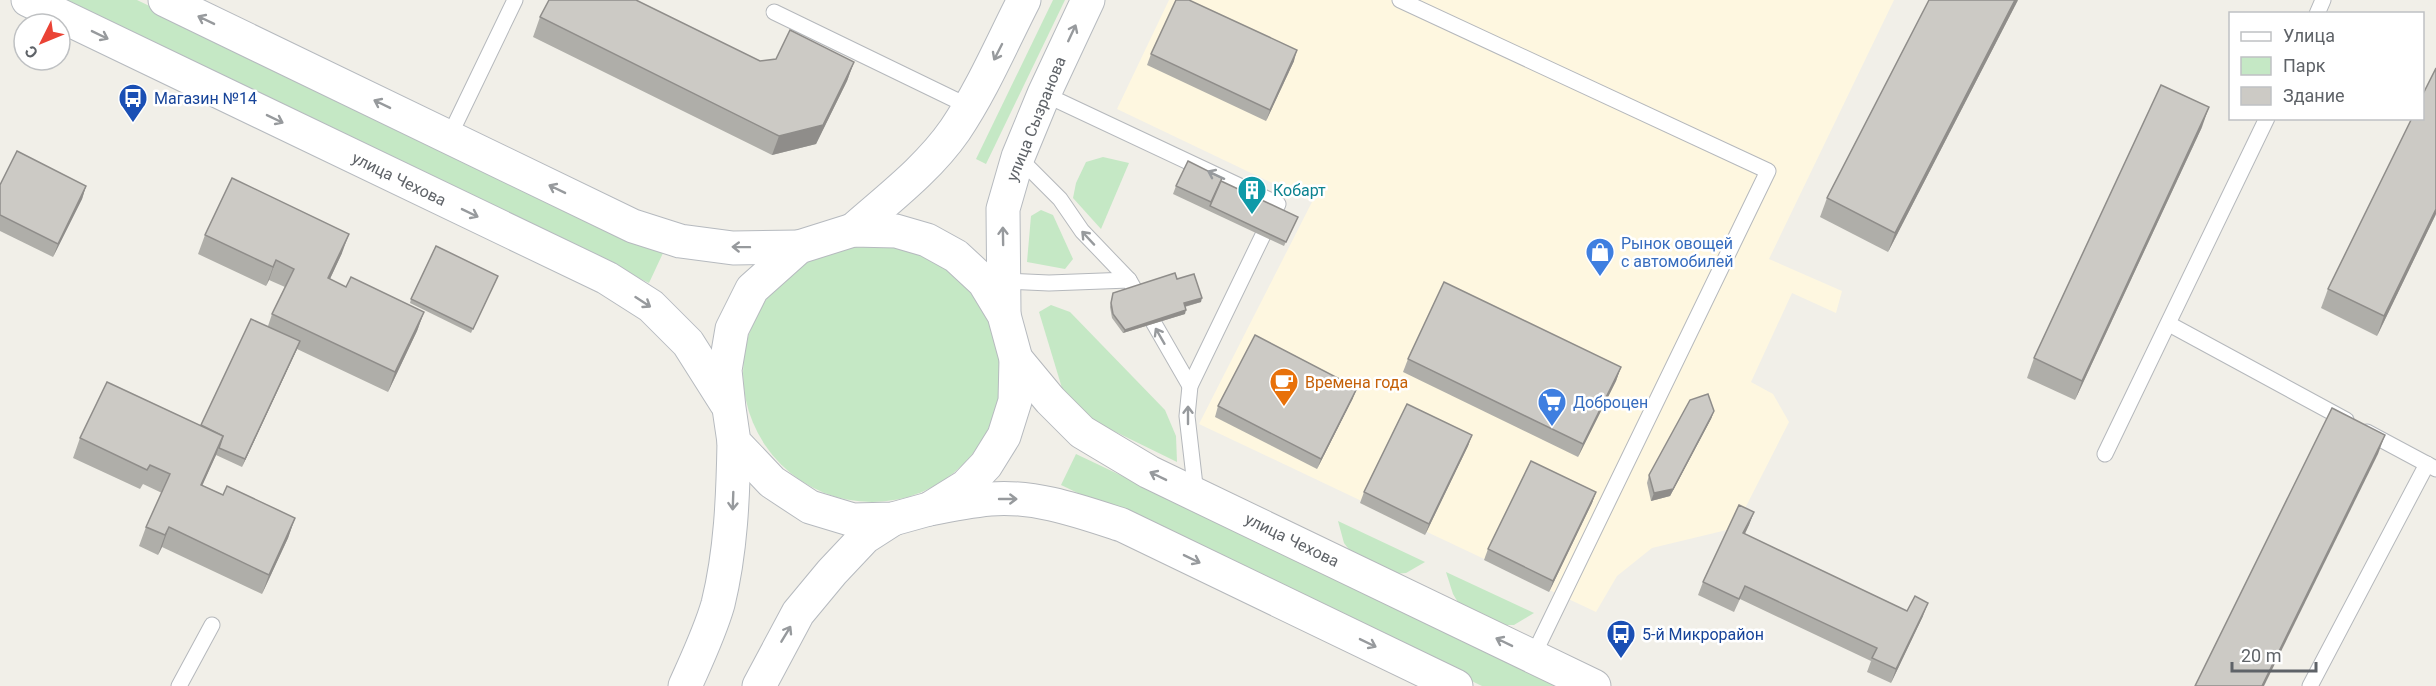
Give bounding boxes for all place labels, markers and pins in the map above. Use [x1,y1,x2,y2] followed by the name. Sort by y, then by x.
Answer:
[117,82,149,124] bus stop icon: Магазин №14
[154,89,257,108] place label: Магазин №14
[1236,174,1268,216] building icon: Кобарт
[1273,181,1326,200] place label: Кобарт
[1621,234,1734,271] place label: Рынок овощей с автомобилей
[1584,236,1616,278] shop icon: Рынок овощей с автомобилей
[1268,366,1300,408] cafe icon: Времена года
[1305,373,1408,392] place label: Времена года
[1536,386,1568,428] supermarket icon: Доброцен
[1573,393,1648,412] place label: Доброцен
[1605,618,1637,660] bus stop icon: 5-й Микрорайон
[1642,625,1764,644] place label: 5-й Микрорайон

